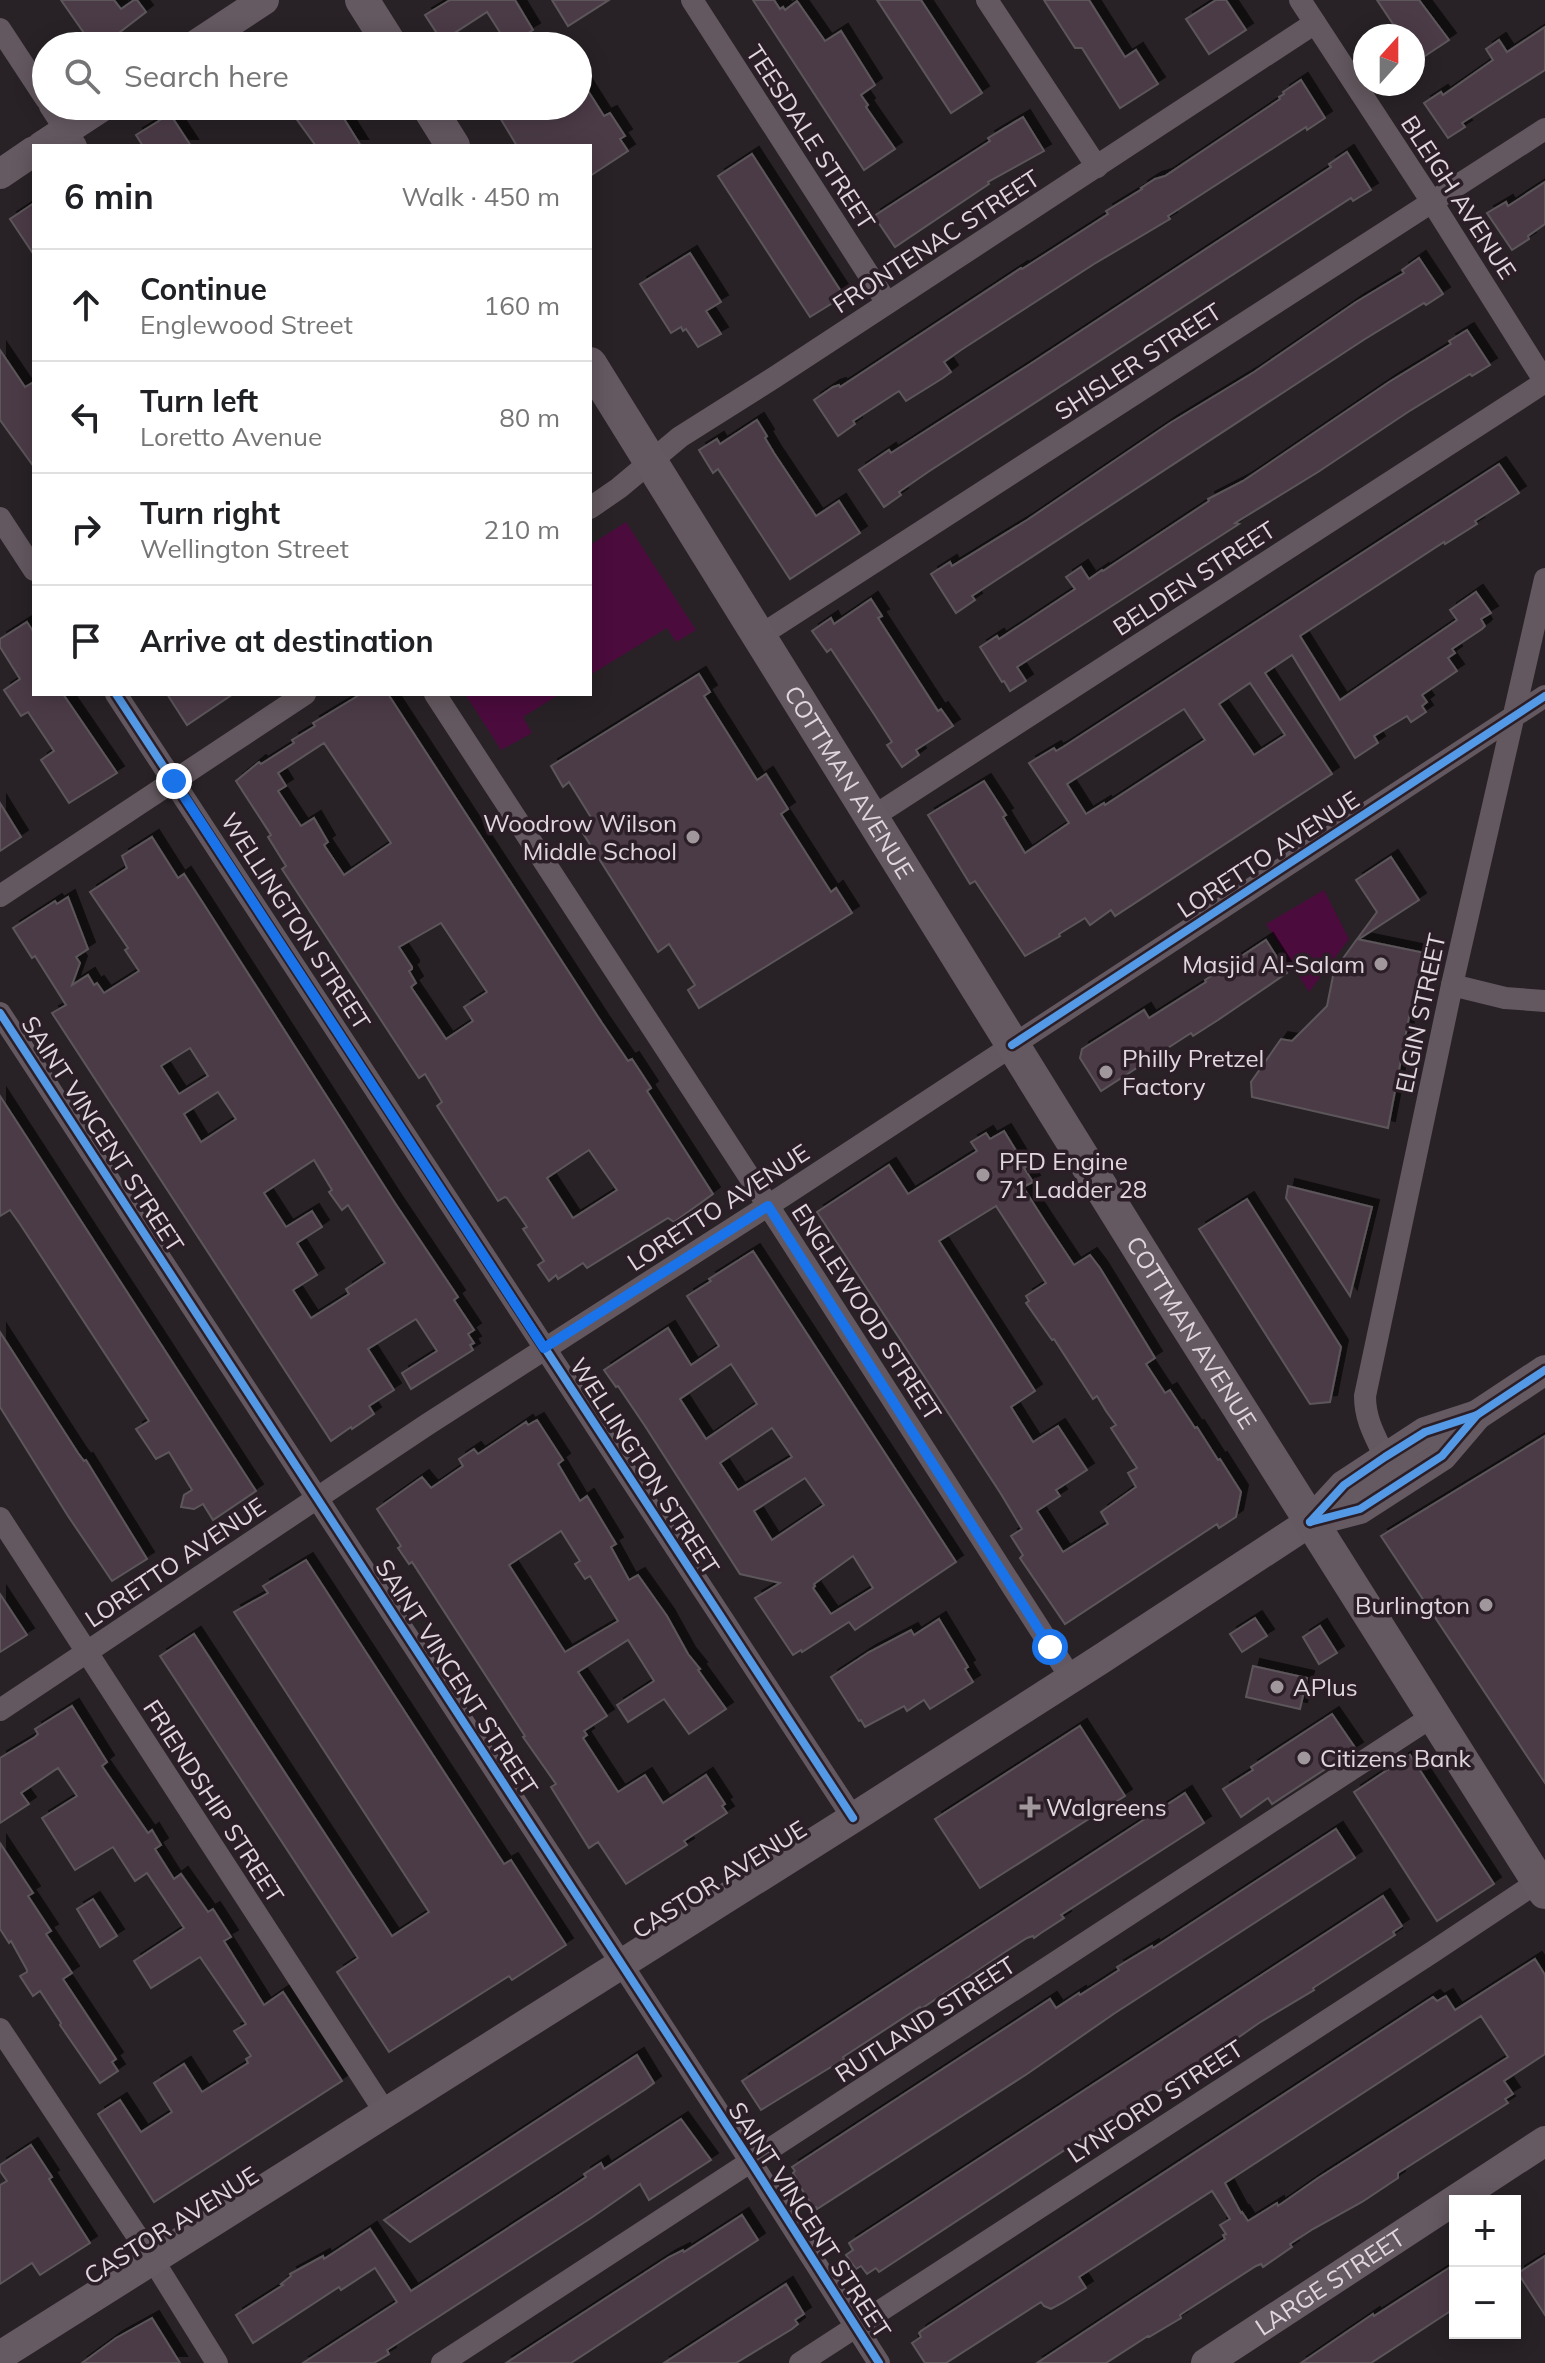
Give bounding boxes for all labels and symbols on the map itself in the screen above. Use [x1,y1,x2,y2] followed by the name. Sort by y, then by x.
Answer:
[1353,24,1425,96] north arrow
[740,39,882,235] street label: TEESDALE STREET
[1395,110,1523,284] street label: BLEIGH AVENUE
[827,162,1046,319] street label: FRONTENAC STREET
[1049,296,1227,426] street label: SHISLER STREET
[1107,514,1281,642] street label: BELDEN STREET
[778,680,921,884] street label: COTTMAN AVENUE
[156,763,192,799] route end
[1171,784,1365,924] street label: LORETTO AVENUE
[215,807,378,1036] street label: WELLINGTON STREET
[483,808,677,866] place label: Woodrow Wilson Middle School
[684,828,702,846] marker: Woodrow Wilson Middle School
[1388,930,1452,1096] street label: ELGIN STREET
[1182,949,1365,979] place label: Masjid Al-Salam
[1372,955,1390,973] marker: Masjid Al-Salam
[15,1010,191,1258] street label: SAINT VINCENT STREET
[1122,1043,1264,1101] place label: Philly Pretzel Factory
[1097,1063,1115,1081] marker: Philly Pretzel Factory
[621,1137,815,1277] street label: LORETTO AVENUE
[999,1146,1147,1204] place label: PFD Engine 71 Ladder 28
[974,1166,992,1184] marker: PFD Engine 71 Ladder 28
[786,1198,949,1426] street label: ENGLEWOOD STREET
[1120,1230,1264,1434] street label: COTTMAN AVENUE
[564,1352,727,1581] street label: WELLINGTON STREET
[79,1491,271,1633] street label: LORETTO AVENUE
[369,1553,545,1801] street label: SAINT VINCENT STREET
[1355,1590,1470,1620] place label: Burlington
[1477,1596,1495,1614] marker: Burlington
[1032,1629,1068,1665] route start
[1293,1672,1358,1702] place label: APlus
[1268,1678,1286,1696] marker: APlus
[137,1694,291,1908] street label: FRIENDSHIP STREET
[1320,1743,1472,1773] place label: Citizens Bank
[1295,1749,1313,1767] marker: Citizens Bank
[1046,1792,1167,1822] place label: Walgreens
[1021,1798,1039,1816] marker: Walgreens
[626,1813,812,1945] street label: CASTOR AVENUE
[829,1949,1021,2089] street label: RUTLAND STREET
[1061,2033,1249,2169] street label: LYNFORD STREET
[722,2096,898,2344] street label: SAINT VINCENT STREET
[78,2159,264,2291] street label: CASTOR AVENUE
[1249,2222,1411,2342] street label: LARGE STREET

